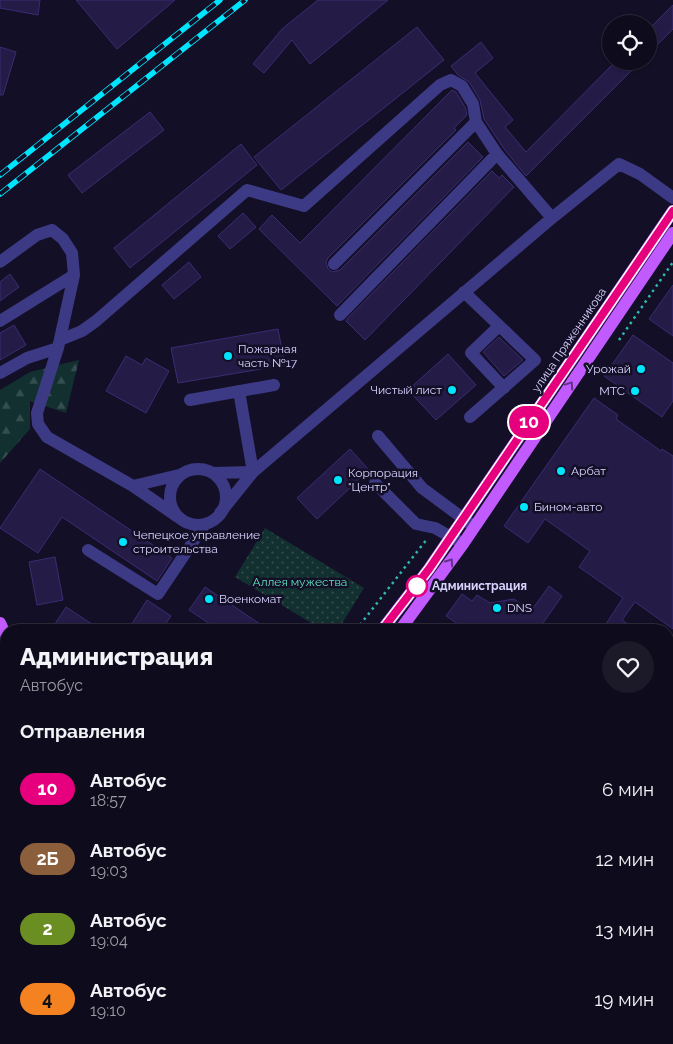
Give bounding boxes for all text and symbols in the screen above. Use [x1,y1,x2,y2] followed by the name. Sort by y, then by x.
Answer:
[602,15,657,70] map controls
[602,15,657,70] button: locate
[529,285,609,395] street label: улица Пряженникова
[238,342,298,370] place label: Пожарная часть №17
[222,350,234,362] marker: Пожарная часть №17
[586,362,631,376] place label: Урожай
[635,363,647,375] marker: Урожай
[564,381,574,390] one-way arrow
[370,383,442,397] place label: Чистый лист
[446,384,458,396] marker: Чистый лист
[599,384,625,398] place label: МТС
[629,385,641,397] marker: МТС
[506,406,552,438] line badge: 10
[519,411,539,432] text: 10
[571,464,606,478] place label: Арбат
[555,465,567,477] marker: Арбат
[348,466,418,494] place label: Корпорация "Центр"
[332,474,344,486] marker: Корпорация "Центр"
[534,500,602,514] place label: Бином-авто
[518,501,530,513] marker: Бином-авто
[133,528,260,556] place label: Чепецкое управление строительства
[117,536,129,548] marker: Чепецкое управление строительства
[444,559,453,568] one-way arrow
[253,575,347,589] park label: Аллея мужества
[406,575,428,597] marker: Администрация
[432,579,527,593] place label: Администрация
[219,592,282,606] place label: Военкомат
[203,593,215,605] marker: Военкомат
[507,601,532,615] place label: DNS
[491,602,503,614] marker: DNS
[602,641,654,693] button: heart
[20,642,213,671] text: Администрация
[20,676,83,695] text: Автобус
[20,720,145,742] text: Отправления
[90,769,167,791] text: Автобус
[38,778,57,799] text: 10
[602,778,654,800] text: 6 мин
[90,791,127,810] text: 18:57
[90,839,167,861] text: Автобус
[36,848,59,869] text: 2Б
[595,848,654,870] text: 12 мин
[90,861,128,880] text: 19:03
[90,909,167,931] text: Автобус
[42,918,53,939] text: 2
[595,918,654,940] text: 13 мин
[90,931,128,950] text: 19:04
[90,979,167,1001] text: Автобус
[42,988,53,1009] text: 4
[594,988,654,1010] text: 19 мин
[90,1001,126,1020] text: 19:10

